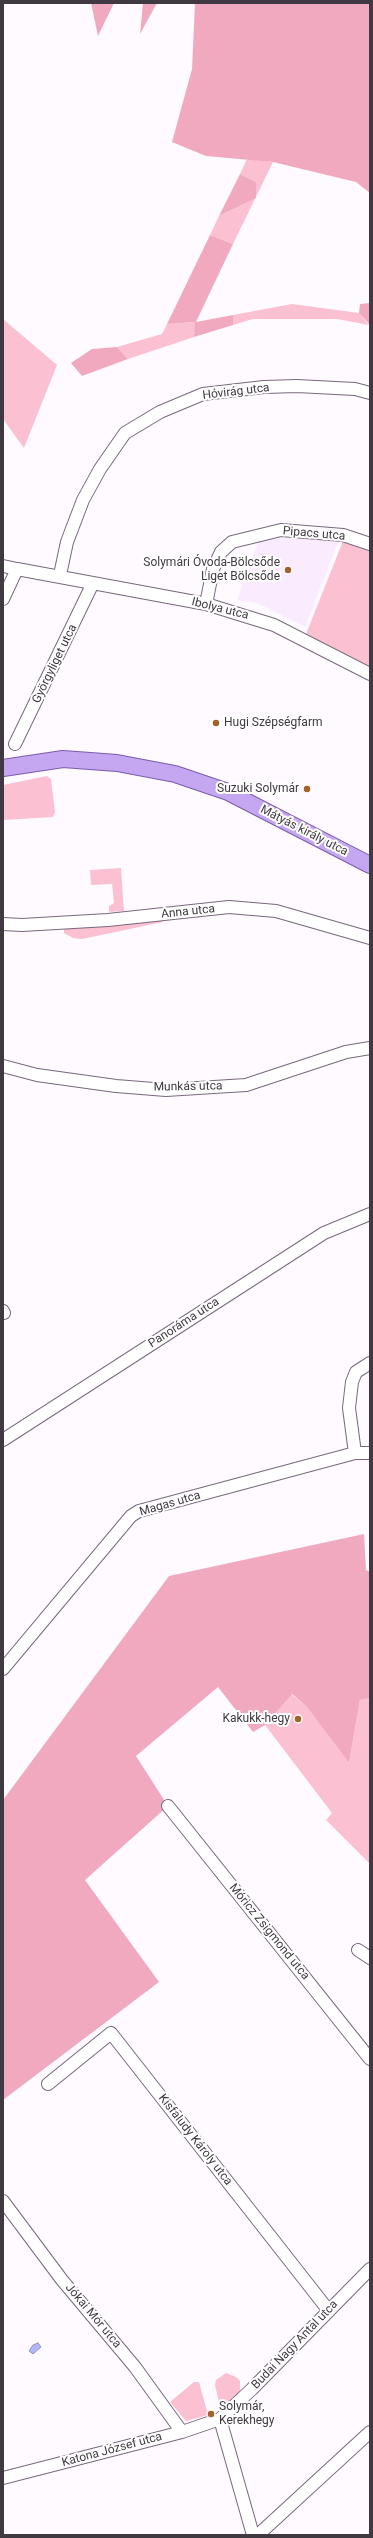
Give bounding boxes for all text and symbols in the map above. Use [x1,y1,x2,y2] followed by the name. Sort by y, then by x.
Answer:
[202,381,270,403] street label: Hóvirág utca
[282,524,346,544] street label: Pipacs utca
[143,556,280,584] place label: Solymári Óvoda-Bölcsőde Liget Bölcsőde
[283,565,293,575] marker: Solymári Óvoda-Bölcsőde Liget Bölcsőde
[190,595,250,623] street label: Ibolya utca
[30,622,80,706] street label: Györgyliget utca
[224,716,322,730] place label: Hugi Szépségfarm
[211,718,221,728] marker: Hugi Szépségfarm
[217,782,299,796] place label: Suzuki Solymár
[302,784,312,794] marker: Suzuki Solymár
[258,803,350,859] street label: Mátyás király utca
[160,902,216,922] street label: Anna utca
[153,1079,223,1095] street label: Munkás utca
[146,1295,222,1351] street label: Panoráma utca
[138,1488,202,1520] street label: Magas utca
[222,1712,290,1726] place label: Kakukk-hegy
[293,1714,303,1724] marker: Kakukk-hegy
[226,1881,312,1983] street label: Móricz Zsigmond utca
[155,2091,235,2189] street label: Kisfaludy Károly utca
[62,2281,124,2351] street label: Jókai Mór utca
[249,2298,341,2392] street label: Budai Nagy Antal utca
[219,2400,275,2428] place label: Solymár, Kerekhegy
[206,2409,216,2419] marker: Solymár, Kerekhegy
[60,2430,164,2470] street label: Katona József utca

